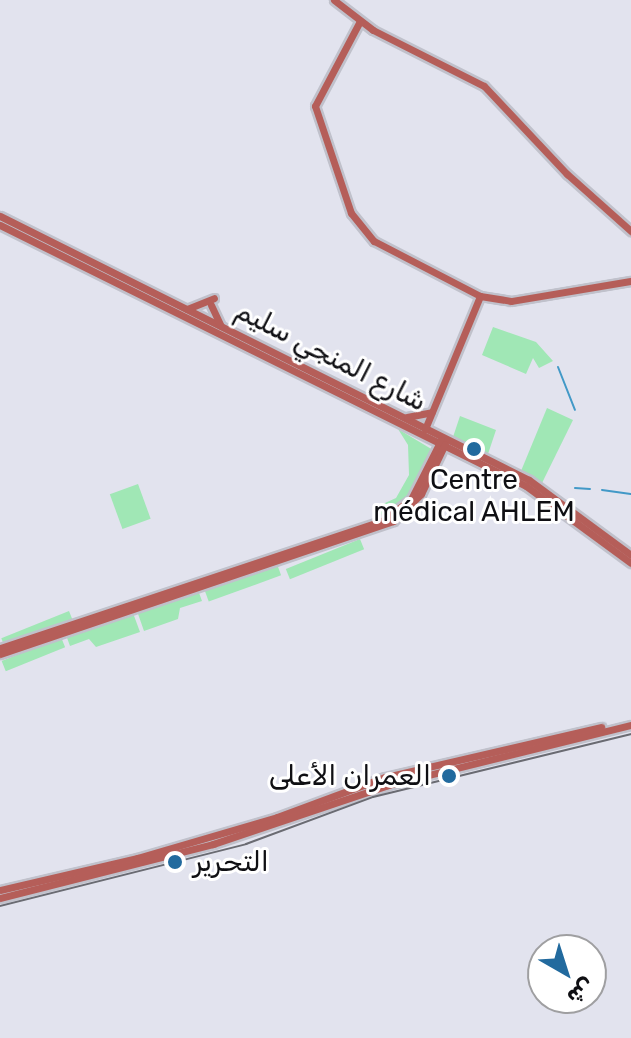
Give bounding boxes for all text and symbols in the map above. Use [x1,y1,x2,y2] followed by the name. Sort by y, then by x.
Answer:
[230,293,432,419] street label: شارع المنجي سليم
[463,438,485,460] marker: Centre médical AHLEM
[373,463,575,529] place label: Centre médical AHLEM
[269,759,431,793] place label: العمران الأعلى
[438,765,460,787] marker: العمران الأعلى
[193,845,269,879] place label: التحرير
[164,851,186,873] marker: التحرير
[527,934,607,1014] north arrow
[562,972,600,1011] text: ش

